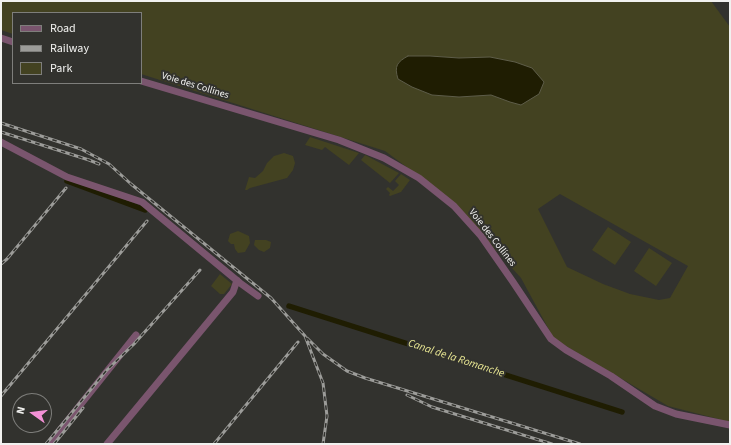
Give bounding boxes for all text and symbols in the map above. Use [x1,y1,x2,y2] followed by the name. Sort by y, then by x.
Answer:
[12,12,142,84] legend
[50,20,76,37] text: Road
[50,40,89,57] text: Railway
[50,60,72,77] text: Park
[160,70,230,102] street label: Voie des Collines
[466,207,518,269] street label: Voie des Collines
[406,337,506,381] water label: Canal de la Romanche
[12,393,52,433] north arrow
[13,405,29,416] text: N

